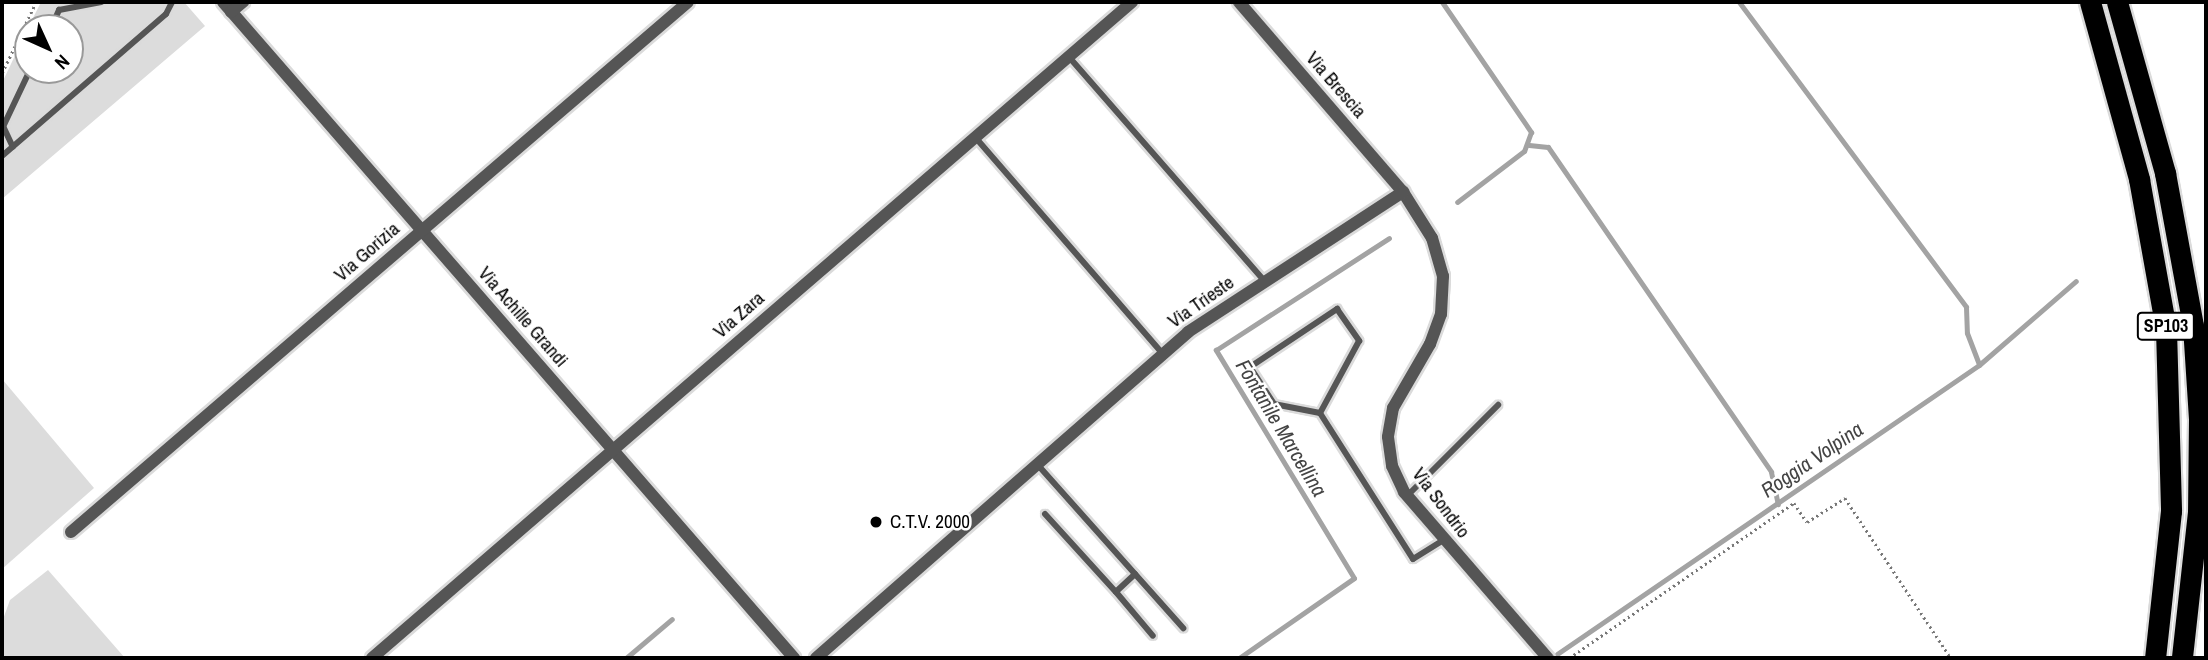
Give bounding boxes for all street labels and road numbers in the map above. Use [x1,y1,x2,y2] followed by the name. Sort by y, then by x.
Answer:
[1301,47,1371,123] street label: Via Brescia
[330,218,404,286] street label: Via Gorizia
[473,262,573,372] street label: Via Achille Grandi
[1164,271,1238,333] street label: Via Trieste
[709,287,769,343] street label: Via Zara
[2136,312,2196,340] road number: SP103
[1407,463,1475,543] street label: Via Sondrio

